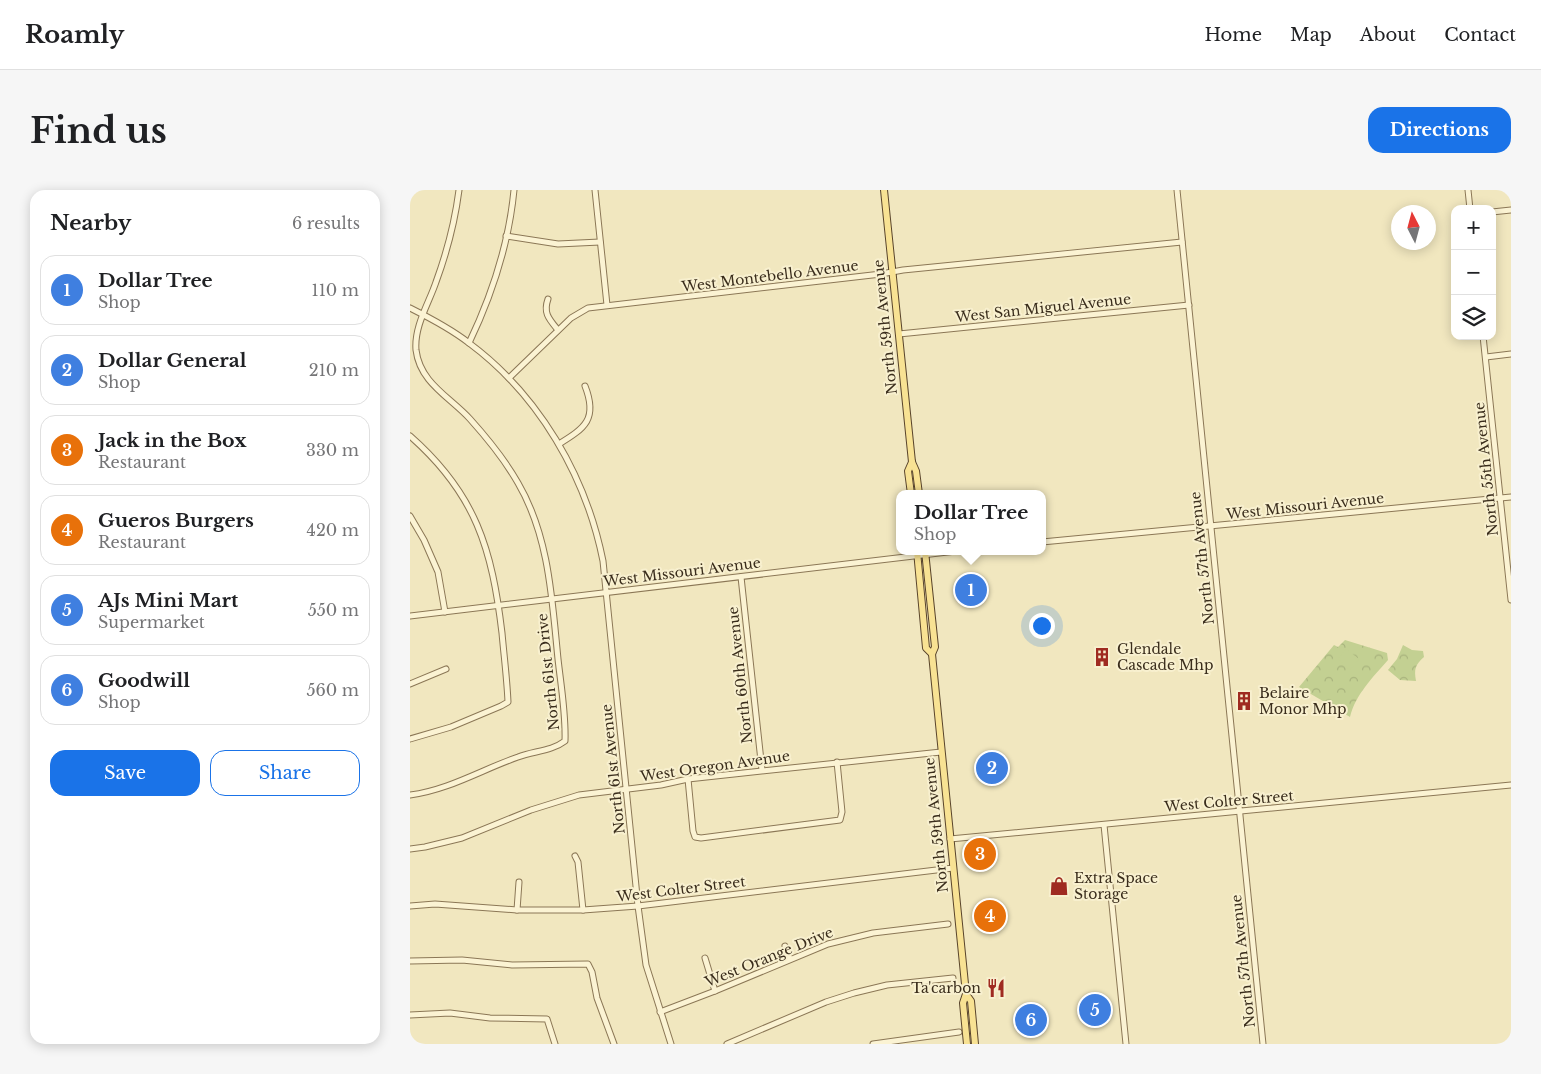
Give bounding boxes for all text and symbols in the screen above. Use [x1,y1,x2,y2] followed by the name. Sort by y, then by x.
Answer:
[25,20,124,49] text: Roamly
[1204,24,1262,46] text: Home
[1290,24,1332,46] text: Map
[1360,24,1416,46] text: About
[1444,24,1516,46] text: Contact
[1368,107,1511,153] button: Directions
[30,109,167,152] text: Find us
[1391,205,1436,250] north arrow
[1451,205,1496,340] map controls
[1451,205,1496,250] button: +
[50,210,131,236] text: Nearby
[292,213,360,233] text: 6 results
[1451,250,1496,295] button: −
[679,256,860,296] street label: West Montebello Avenue
[869,259,901,395] street label: North 59th Avenue
[98,269,213,292] text: Dollar Tree
[64,280,70,300] text: 1
[312,280,359,300] text: 110 m
[953,290,1132,326] street label: West San Miguel Avenue
[98,292,141,312] text: Shop
[1451,295,1496,340] button: layers
[98,349,246,372] text: Dollar General
[62,360,72,380] text: 2
[309,360,359,380] text: 210 m
[98,372,141,392] text: Shop
[1470,401,1502,537] street label: North 55th Avenue
[98,429,247,452] text: Jack in the Box
[62,440,72,460] text: 3
[306,440,359,460] text: 330 m
[98,452,186,472] text: Restaurant
[1224,489,1385,523] street label: West Missouri Avenue
[896,490,1046,555] popup
[1186,491,1218,625] street label: North 57th Avenue
[914,501,1028,524] text: Dollar Tree
[98,509,254,532] text: Gueros Burgers
[62,520,72,540] text: 4
[307,520,359,540] text: 420 m
[914,524,956,544] text: Shop
[98,532,186,552] text: Restaurant
[601,553,762,591] street label: West Missouri Avenue
[955,571,987,609] pin: 1
[98,589,238,612] text: AJs Mini Mart
[62,600,72,620] text: 5
[308,600,359,620] text: 550 m
[724,606,756,744] street label: North 60th Avenue
[98,612,205,632] text: Supermarket
[533,612,563,732] street label: North 61st Drive
[1029,613,1055,639] your location
[1117,640,1214,674] place label: Glendale Cascade Mhp
[1091,646,1113,668] building icon: Glendale Cascade Mhp
[98,669,190,692] text: Goodwill
[62,680,72,700] text: 6
[306,680,359,700] text: 560 m
[1259,684,1347,718] place label: Belaire Monor Mhp
[1233,690,1255,712] building icon: Belaire Monor Mhp
[98,692,141,712] text: Shop
[597,703,629,835] street label: North 61st Avenue
[638,747,791,786] street label: West Oregon Avenue
[976,749,1008,787] pin: 2
[50,750,200,796] button: Save
[210,750,360,796] button: Share
[920,757,952,893] street label: North 59th Avenue
[1163,786,1295,816] street label: West Colter Street
[964,835,996,873] pin: 3
[1074,869,1158,903] place label: Extra Space Storage
[615,872,747,906] street label: West Colter Street
[1048,875,1070,897] shop icon: Extra Space Storage
[1227,894,1259,1028] street label: North 57th Avenue
[974,897,1006,935] pin: 4
[701,923,836,991] street label: West Orange Drive
[985,977,1007,999] restaurant icon: Ta'carbon
[911,979,981,997] place label: Ta'carbon
[1079,991,1111,1029] pin: 5
[1015,1001,1047,1039] pin: 6

